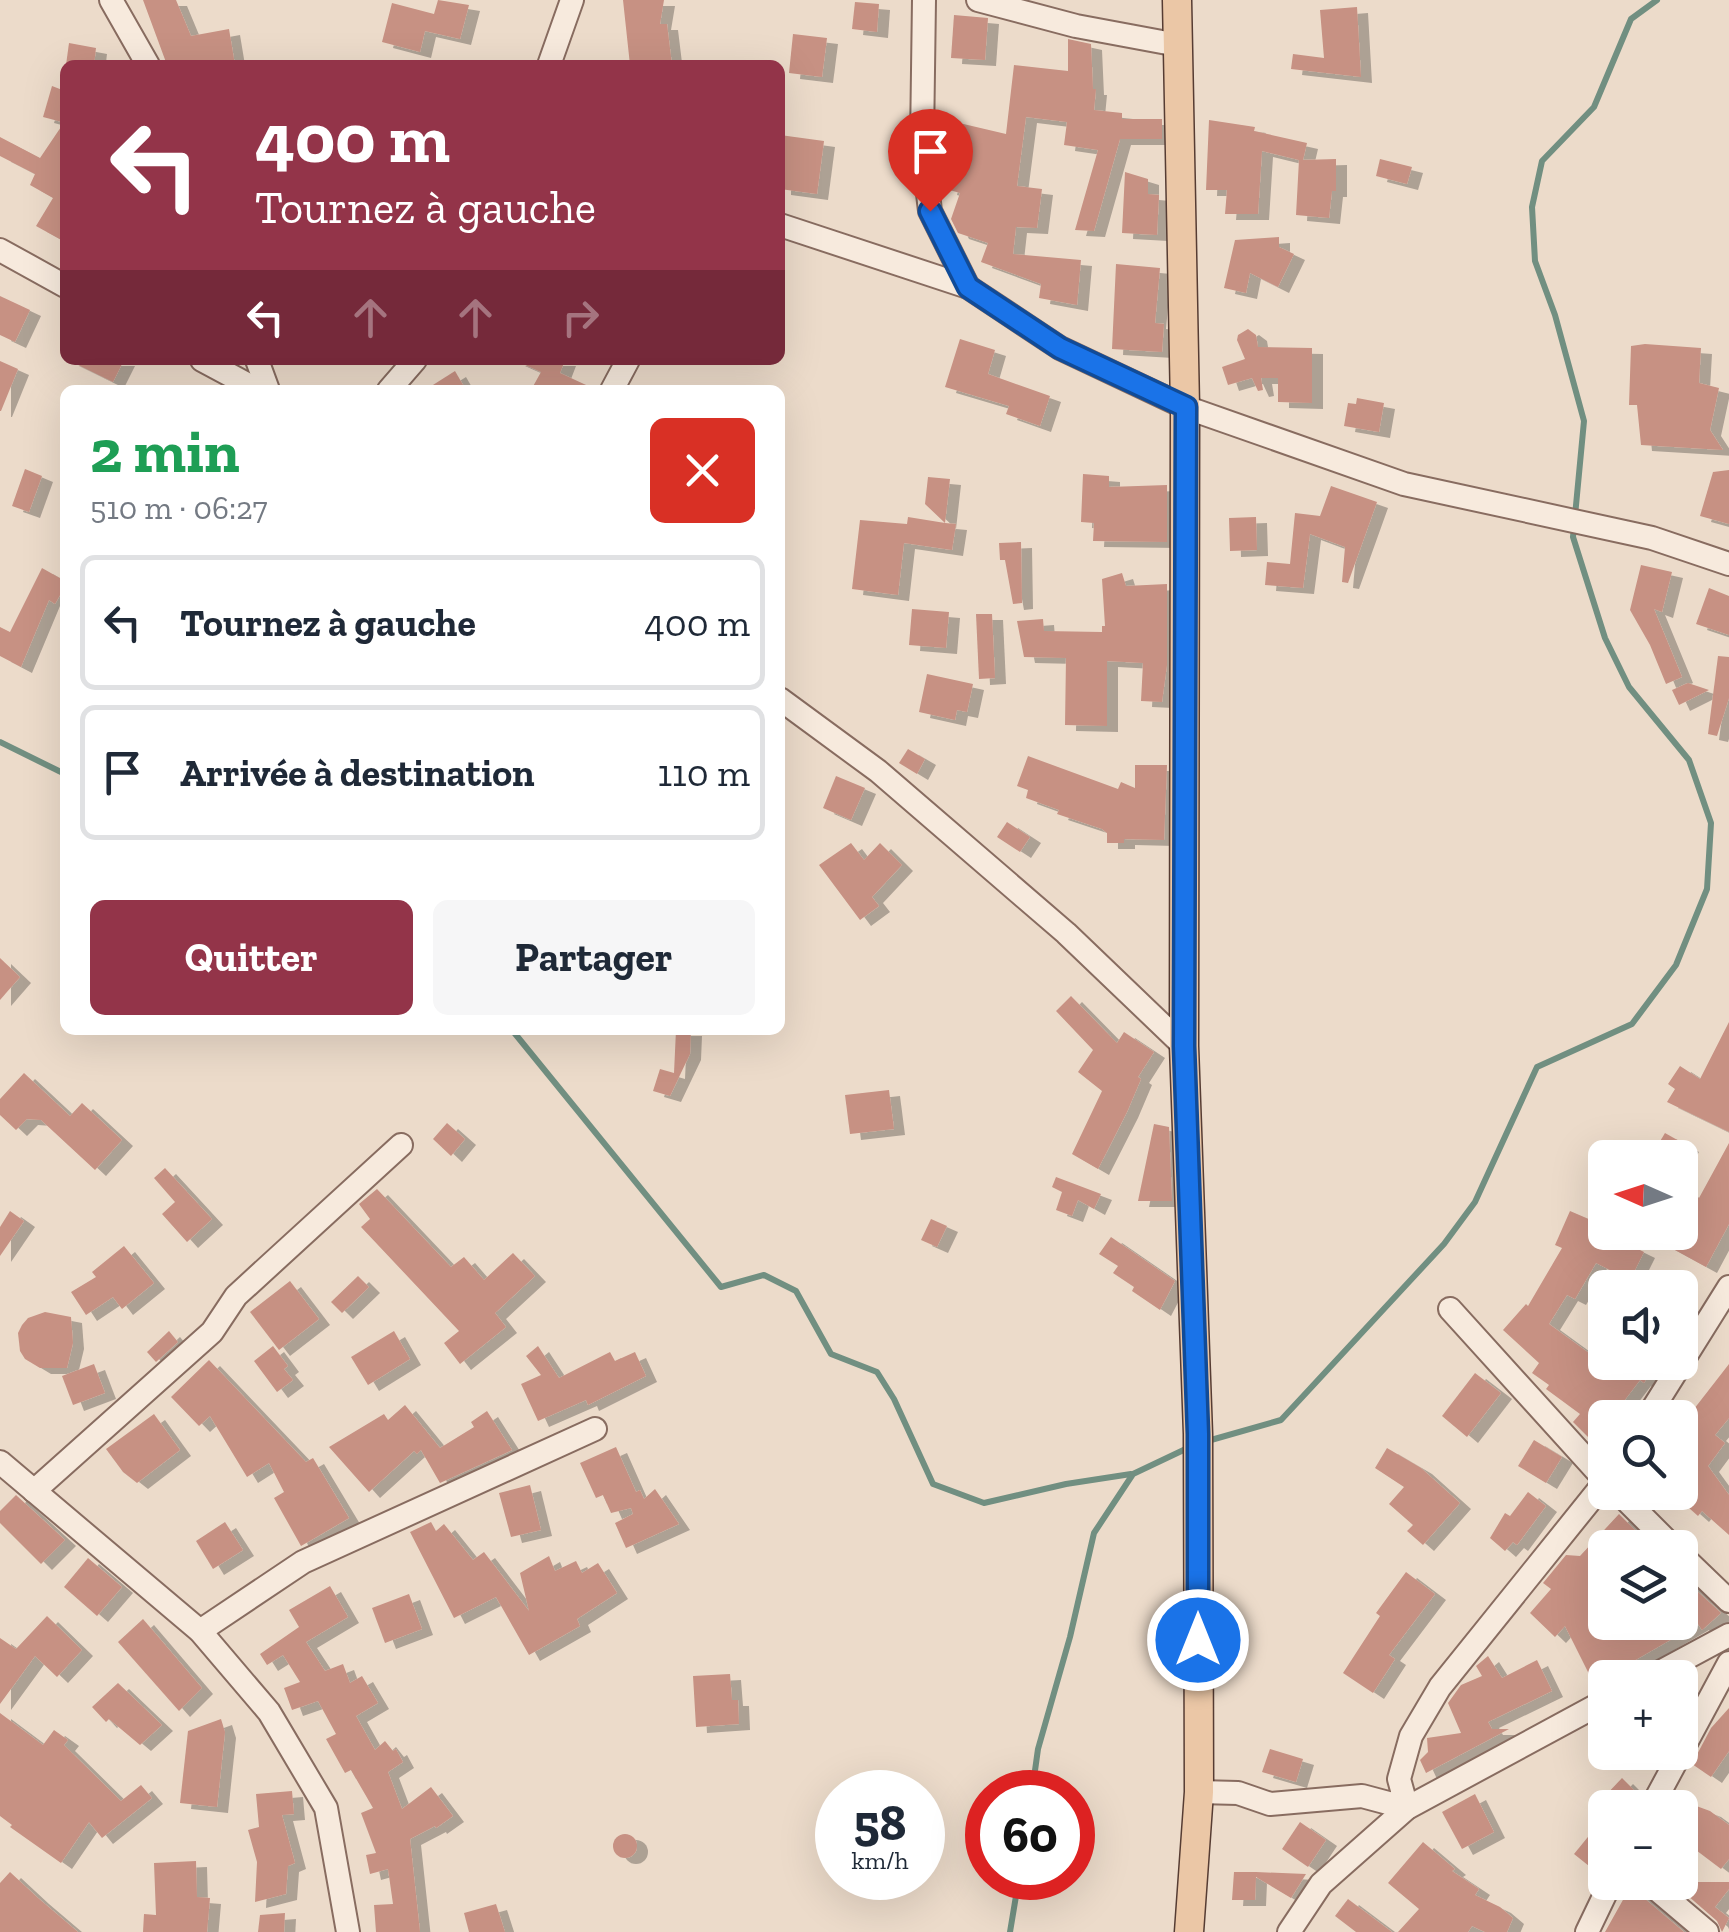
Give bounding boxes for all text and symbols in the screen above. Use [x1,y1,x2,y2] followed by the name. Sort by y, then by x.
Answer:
[255,96,450,180] text: 400 m
[90,100,220,230] icon: left
[888,109,973,212] pin
[903,124,958,179] icon: arrive
[255,181,596,235] text: Tournez à gauche
[238,290,293,345] icon: left
[343,290,398,345] icon: ahead
[448,290,503,345] icon: ahead
[553,290,608,345] icon: right
[90,415,240,487] text: 2 min
[650,418,755,523] button: close
[90,489,268,527] text: 510 m · 06:27
[95,595,150,650] icon: left
[180,600,476,646] text: Tournez à gauche
[644,600,750,646] text: 400 m
[95,745,150,800] icon: arrive
[180,750,535,796] text: Arrivée à destination
[657,750,750,796] text: 110 m
[90,900,413,1015] button: Quitter
[433,900,755,1015] button: Partager
[1588,1140,1698,1250] north arrow
[1588,1140,1698,1900] map controls
[1588,1270,1698,1380] button: sound
[1588,1400,1698,1510] button: search
[1588,1530,1698,1640] button: layers
[1146,1588,1250,1692] position arrow
[1588,1660,1698,1770] button: +
[965,1770,1095,1900] speed limit sign: 60
[1588,1790,1698,1900] button: −
[853,1793,907,1853] text: 58
[851,1845,909,1875] text: km/h

